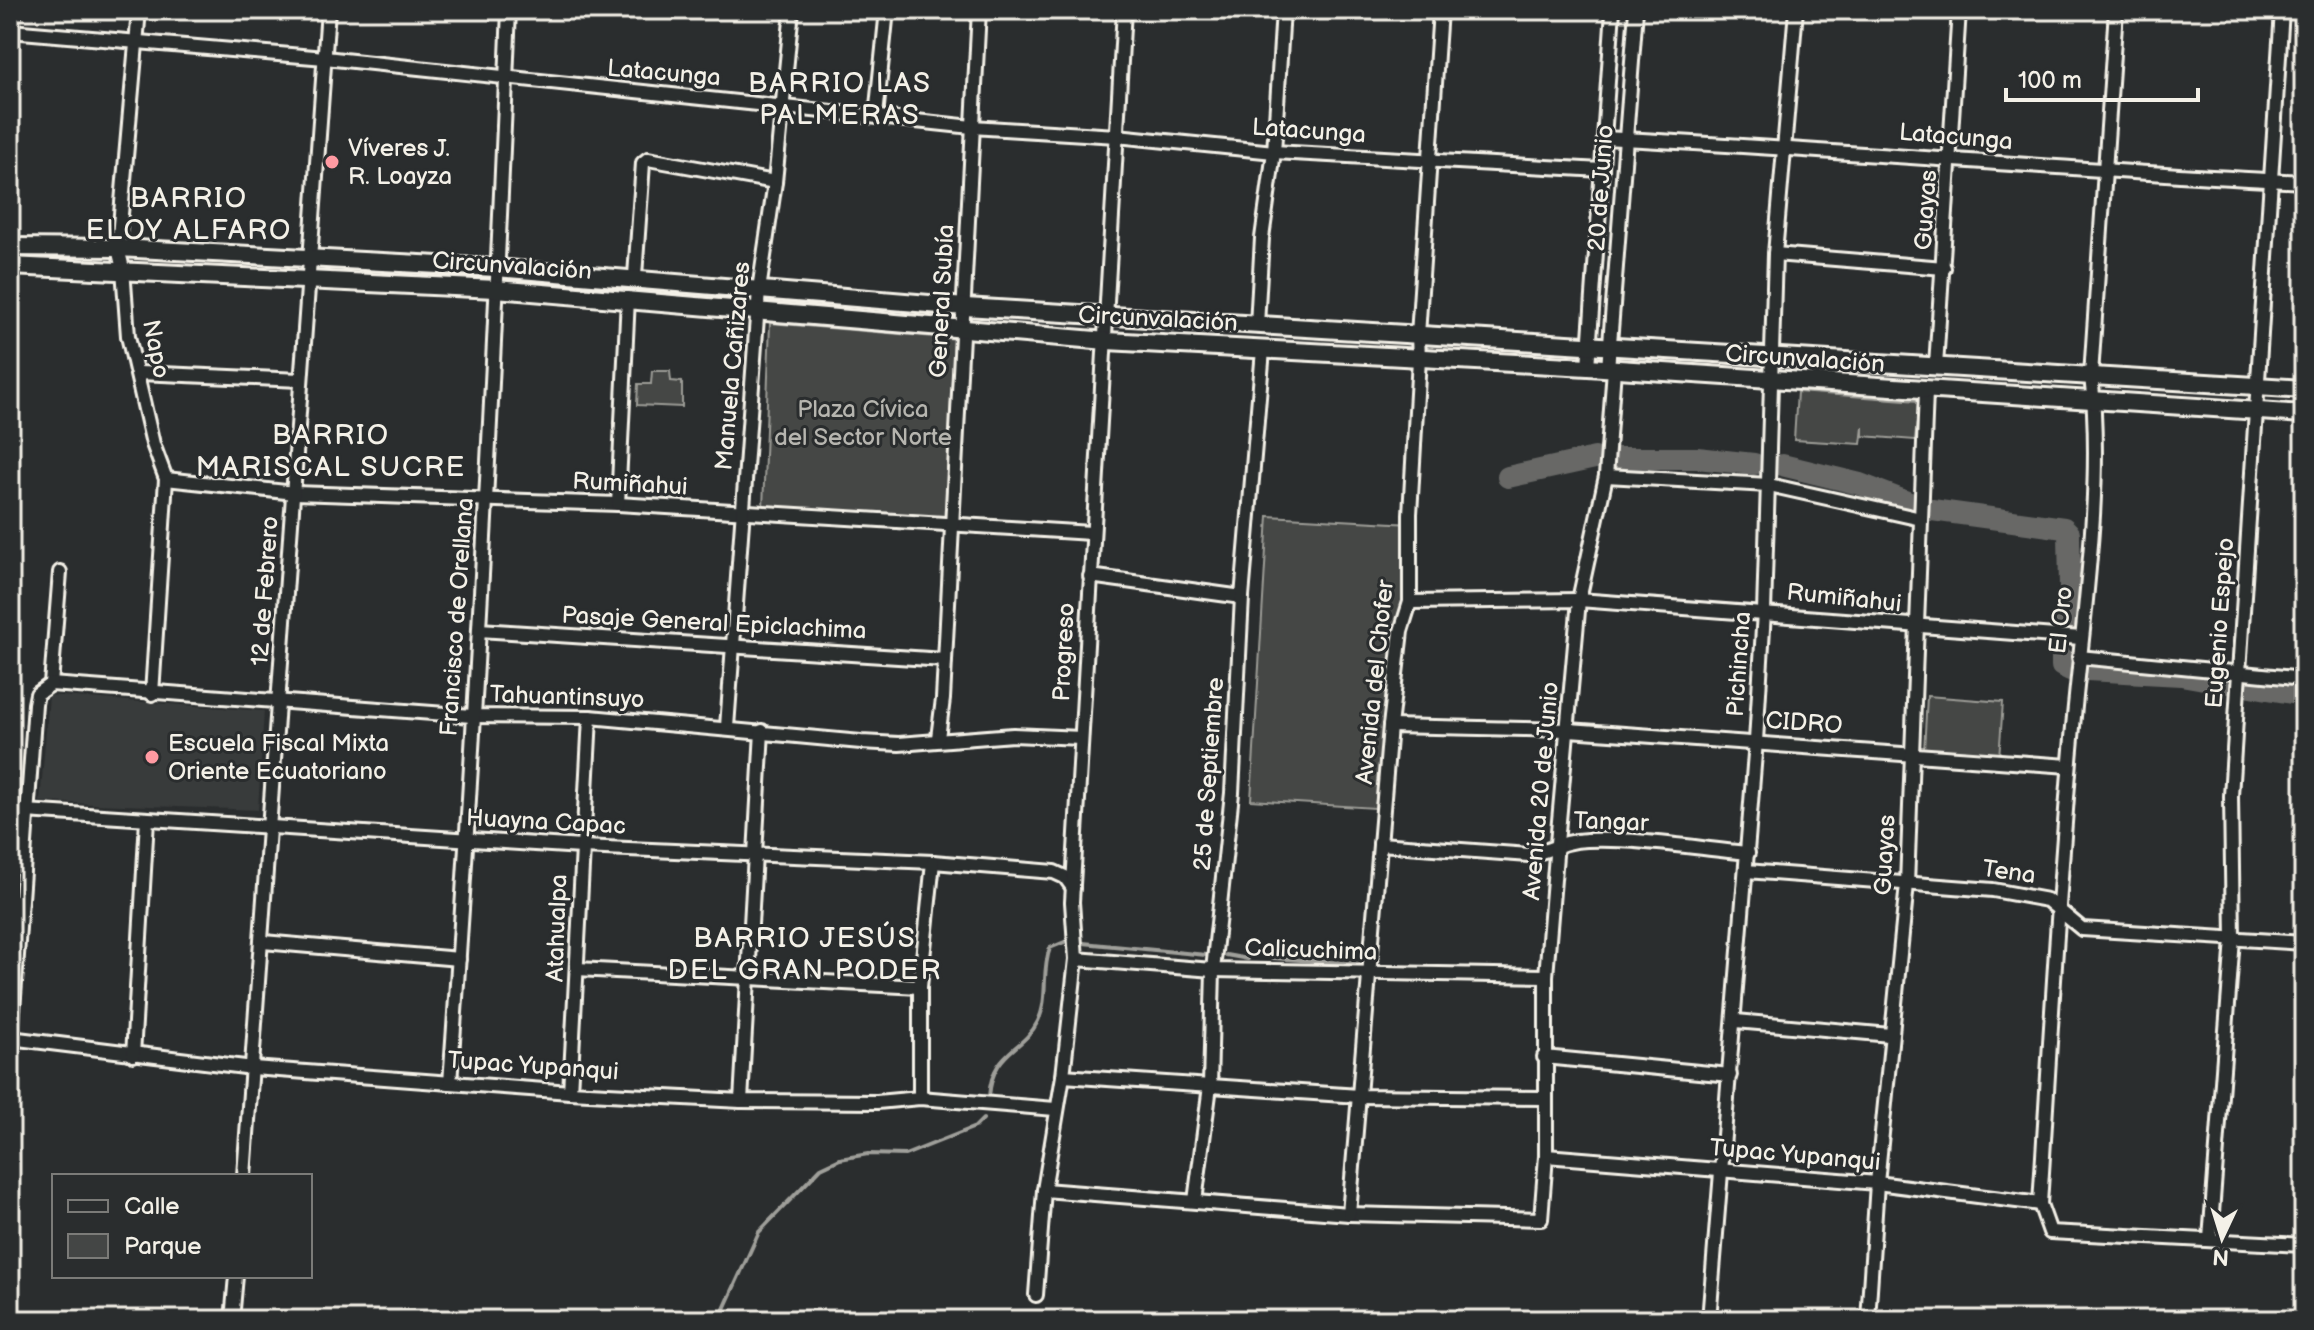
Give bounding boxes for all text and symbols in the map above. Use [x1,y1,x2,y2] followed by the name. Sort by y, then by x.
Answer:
[2006,52,2198,102] scale bar
[606,54,722,92] street label: Latacunga
[2018,66,2082,95] text: 100 m
[748,67,932,132] district label: BARRIO LAS PALMERAS
[1251,113,1367,149] street label: Latacunga
[1898,118,2014,156] street label: Latacunga
[1582,124,1620,252] street label: 20 de Junio
[348,134,452,191] place label: Víveres J. R. Loayza
[323,153,341,171] marker: Víveres J. R. Loayza
[1909,169,1943,251] street label: Guayas
[86,182,292,247] district label: BARRIO ELOY ALFARO
[923,223,961,379] street label: General Subía
[431,246,593,286] street label: Circunvalación
[709,260,757,472] street label: Manuela Cañizares
[1077,300,1239,338] street label: Circunvalación
[136,317,176,381] street label: Napo
[1724,339,1886,379] street label: Circunvalación
[774,395,952,452] park label: Plaza Cívica del Sector Norte
[196,419,466,484] district label: BARRIO MARISCAL SUCRE
[572,467,688,501] street label: Rumiñahui
[434,497,480,737] street label: Francisco de Orellana
[245,515,285,667] street label: 12 de Febrero
[2200,537,2240,709] street label: Eugenio Espejo
[1350,578,1400,786] street label: Avenida del Chofer
[1785,578,1903,618] street label: Rumiñahui
[2043,585,2079,655] street label: El Oro
[561,601,867,645] street label: Pasaje General Epiclachima
[1047,602,1081,702] street label: Progreso
[1721,610,1757,718] street label: Pichincha
[1188,676,1230,872] street label: 25 de Septiembre
[489,680,645,714] street label: Tahuantinsuyo
[1517,681,1565,901] street label: Avenida 20 de Junio
[1764,706,1844,740] street label: CIDRO
[168,729,389,786] place label: Escuela Fiscal Mixta Oriente Ecuatoriano
[143,748,161,766] marker: Escuela Fiscal Mixta Oriente Ecuatoriano
[465,803,627,841] street label: Huayna Capac
[1573,806,1649,838] street label: Tangar
[1868,814,1902,896] street label: Guayas
[1981,854,2037,890] street label: Tena
[541,874,573,982] street label: Atahualpa
[668,921,942,987] district label: BARRIO JESÚS DEL GRAN PODER
[1244,933,1378,967] street label: Calicuchima
[446,1046,620,1086] street label: Tupac Yupanqui
[1708,1133,1882,1177] street label: Tupac Yupanqui
[52,1174,312,1278] legend
[124,1192,179,1221] text: Calle
[2182,1198,2262,1278] north arrow
[124,1232,202,1261] text: Parque
[2212,1242,2230,1270] text: N

